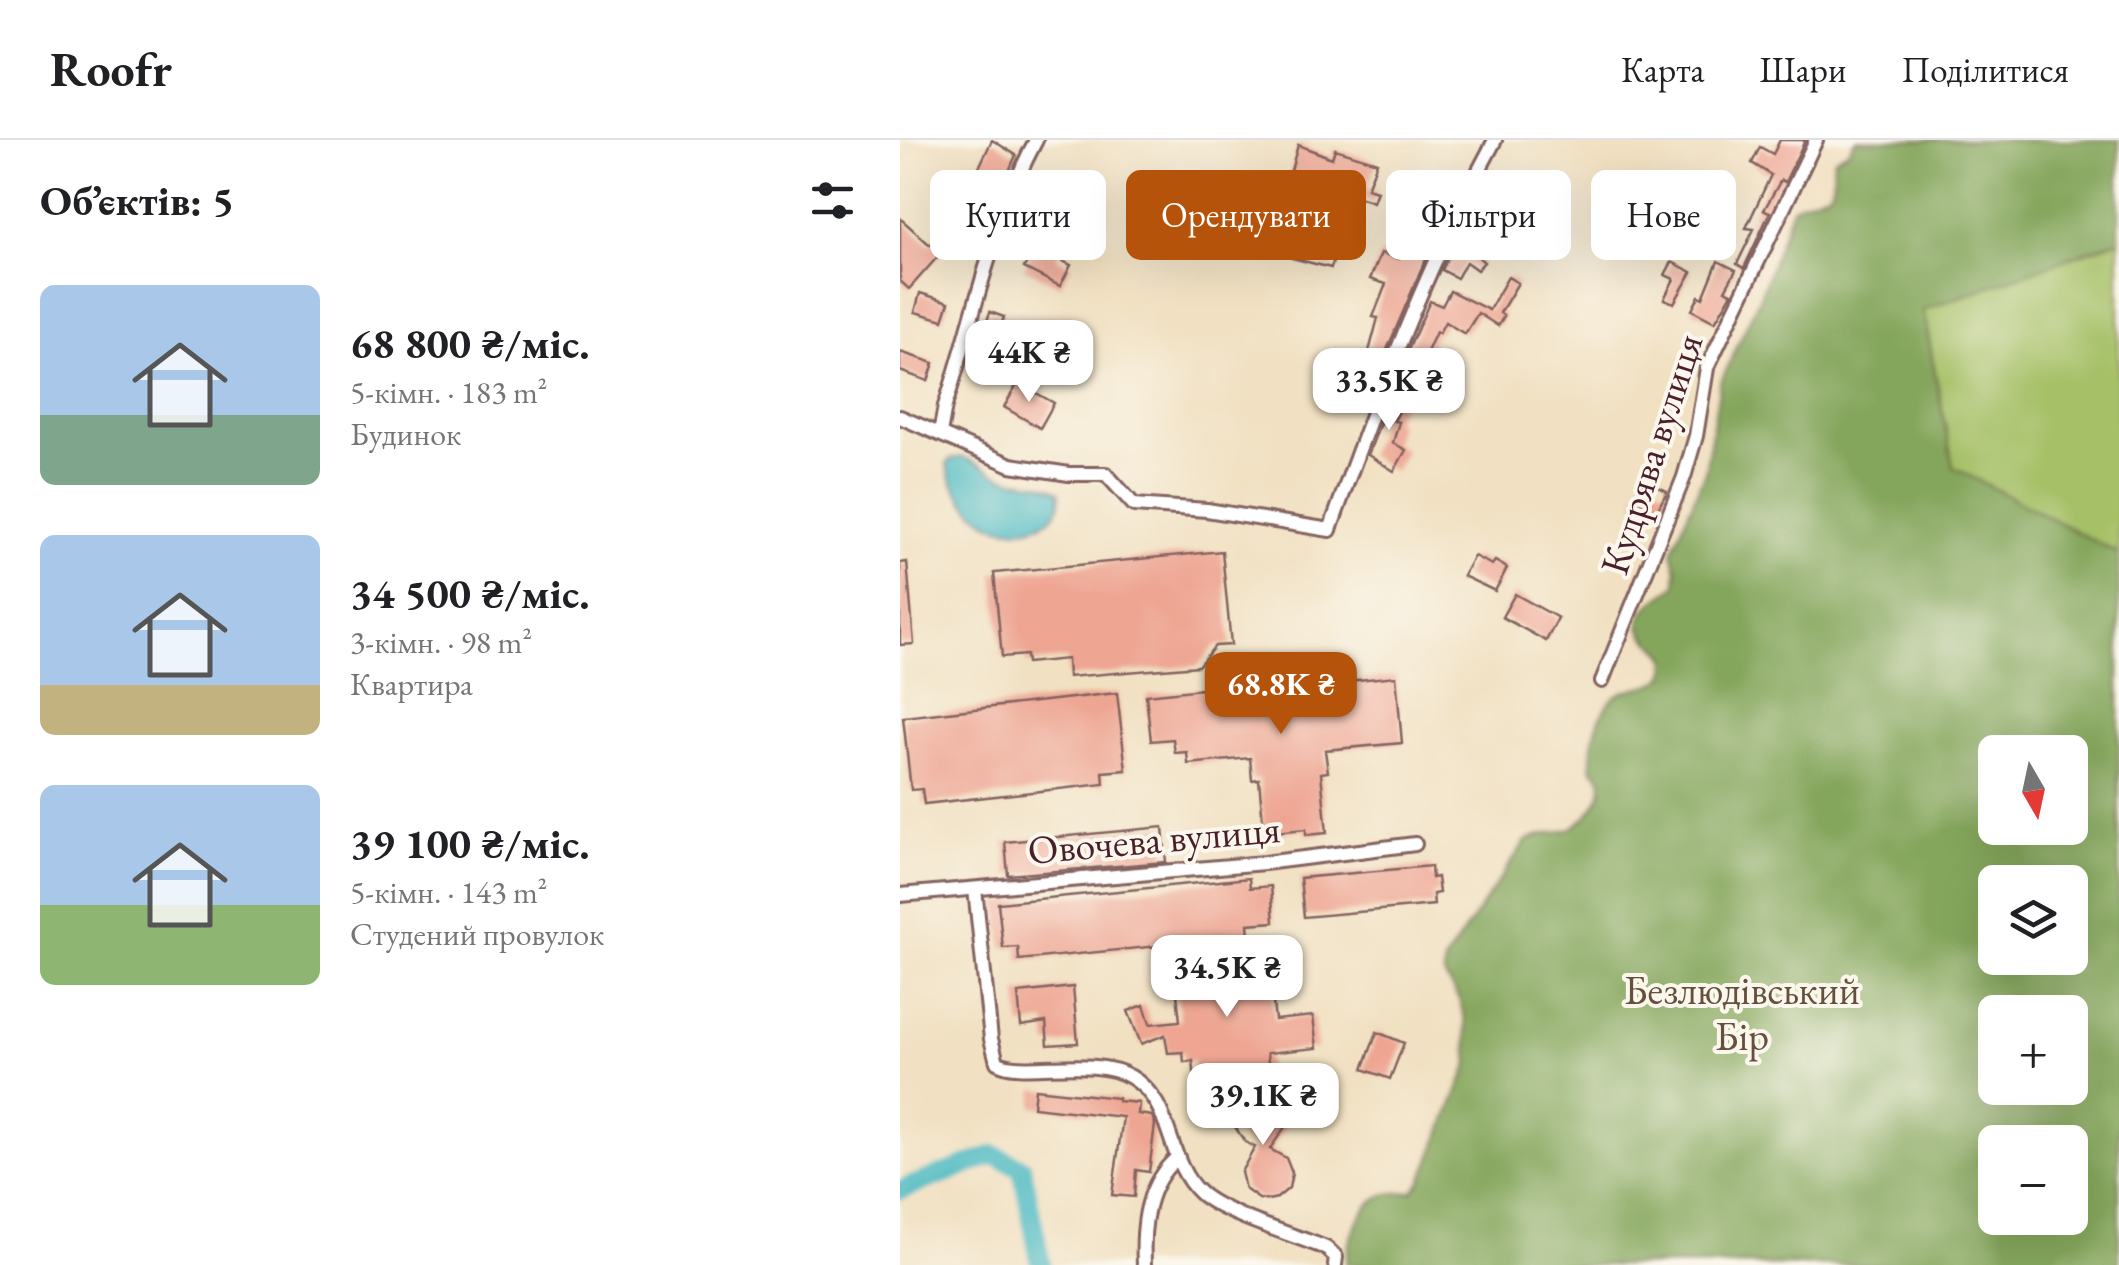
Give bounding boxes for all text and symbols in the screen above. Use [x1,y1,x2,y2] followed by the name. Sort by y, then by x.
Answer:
[50,38,172,100] text: Roofr
[1621,47,1705,92] text: Карта
[1760,47,1846,92] text: Шари
[1901,47,2069,92] text: Поділитися
[930,170,1106,260] chip: Купити
[1126,170,1366,260] chip: Орендувати
[1386,170,1571,260] chip: Фільтри
[1591,170,1736,260] chip: Нове
[40,173,234,228] text: Об’єктів: 5
[805,173,860,228] icon: filters
[350,316,590,371] text: 68 800 ₴/міс.
[959,320,1099,405] pin: 44K ₴
[120,325,240,445] icon: home
[1588,327,1714,581] street label: Кудрява вулиця
[987,331,1071,373] text: 44K ₴
[1297,348,1481,433] pin: 33.5K ₴
[1335,359,1443,401] text: 33.5K ₴
[350,371,547,413] text: 5-кімн. · 183 m²
[350,413,461,455] text: Будинок
[350,566,590,621] text: 34 500 ₴/міс.
[120,575,240,695] icon: home
[350,621,532,663] text: 3-кімн. · 98 m²
[1189,652,1373,737] pin: 68.8K ₴
[350,663,473,705] text: Квартира
[1227,663,1335,705] text: 68.8K ₴
[1978,735,2088,845] north arrow
[1978,735,2088,1235] map controls
[1026,802,1282,876] street label: Овочева вулиця
[350,816,590,871] text: 39 100 ₴/міс.
[120,825,240,945] icon: home
[1978,865,2088,975] button: layers
[350,871,547,913] text: 5-кімн. · 143 m²
[350,913,604,955] text: Студений провулок
[1135,935,1319,1020] pin: 34.5K ₴
[1173,946,1281,988] text: 34.5K ₴
[1624,964,1860,1062] park label: Безлюдівський Бір
[1978,995,2088,1105] button: +
[1171,1063,1355,1148] pin: 39.1K ₴
[1209,1074,1317,1116] text: 39.1K ₴
[1978,1125,2088,1235] button: −

